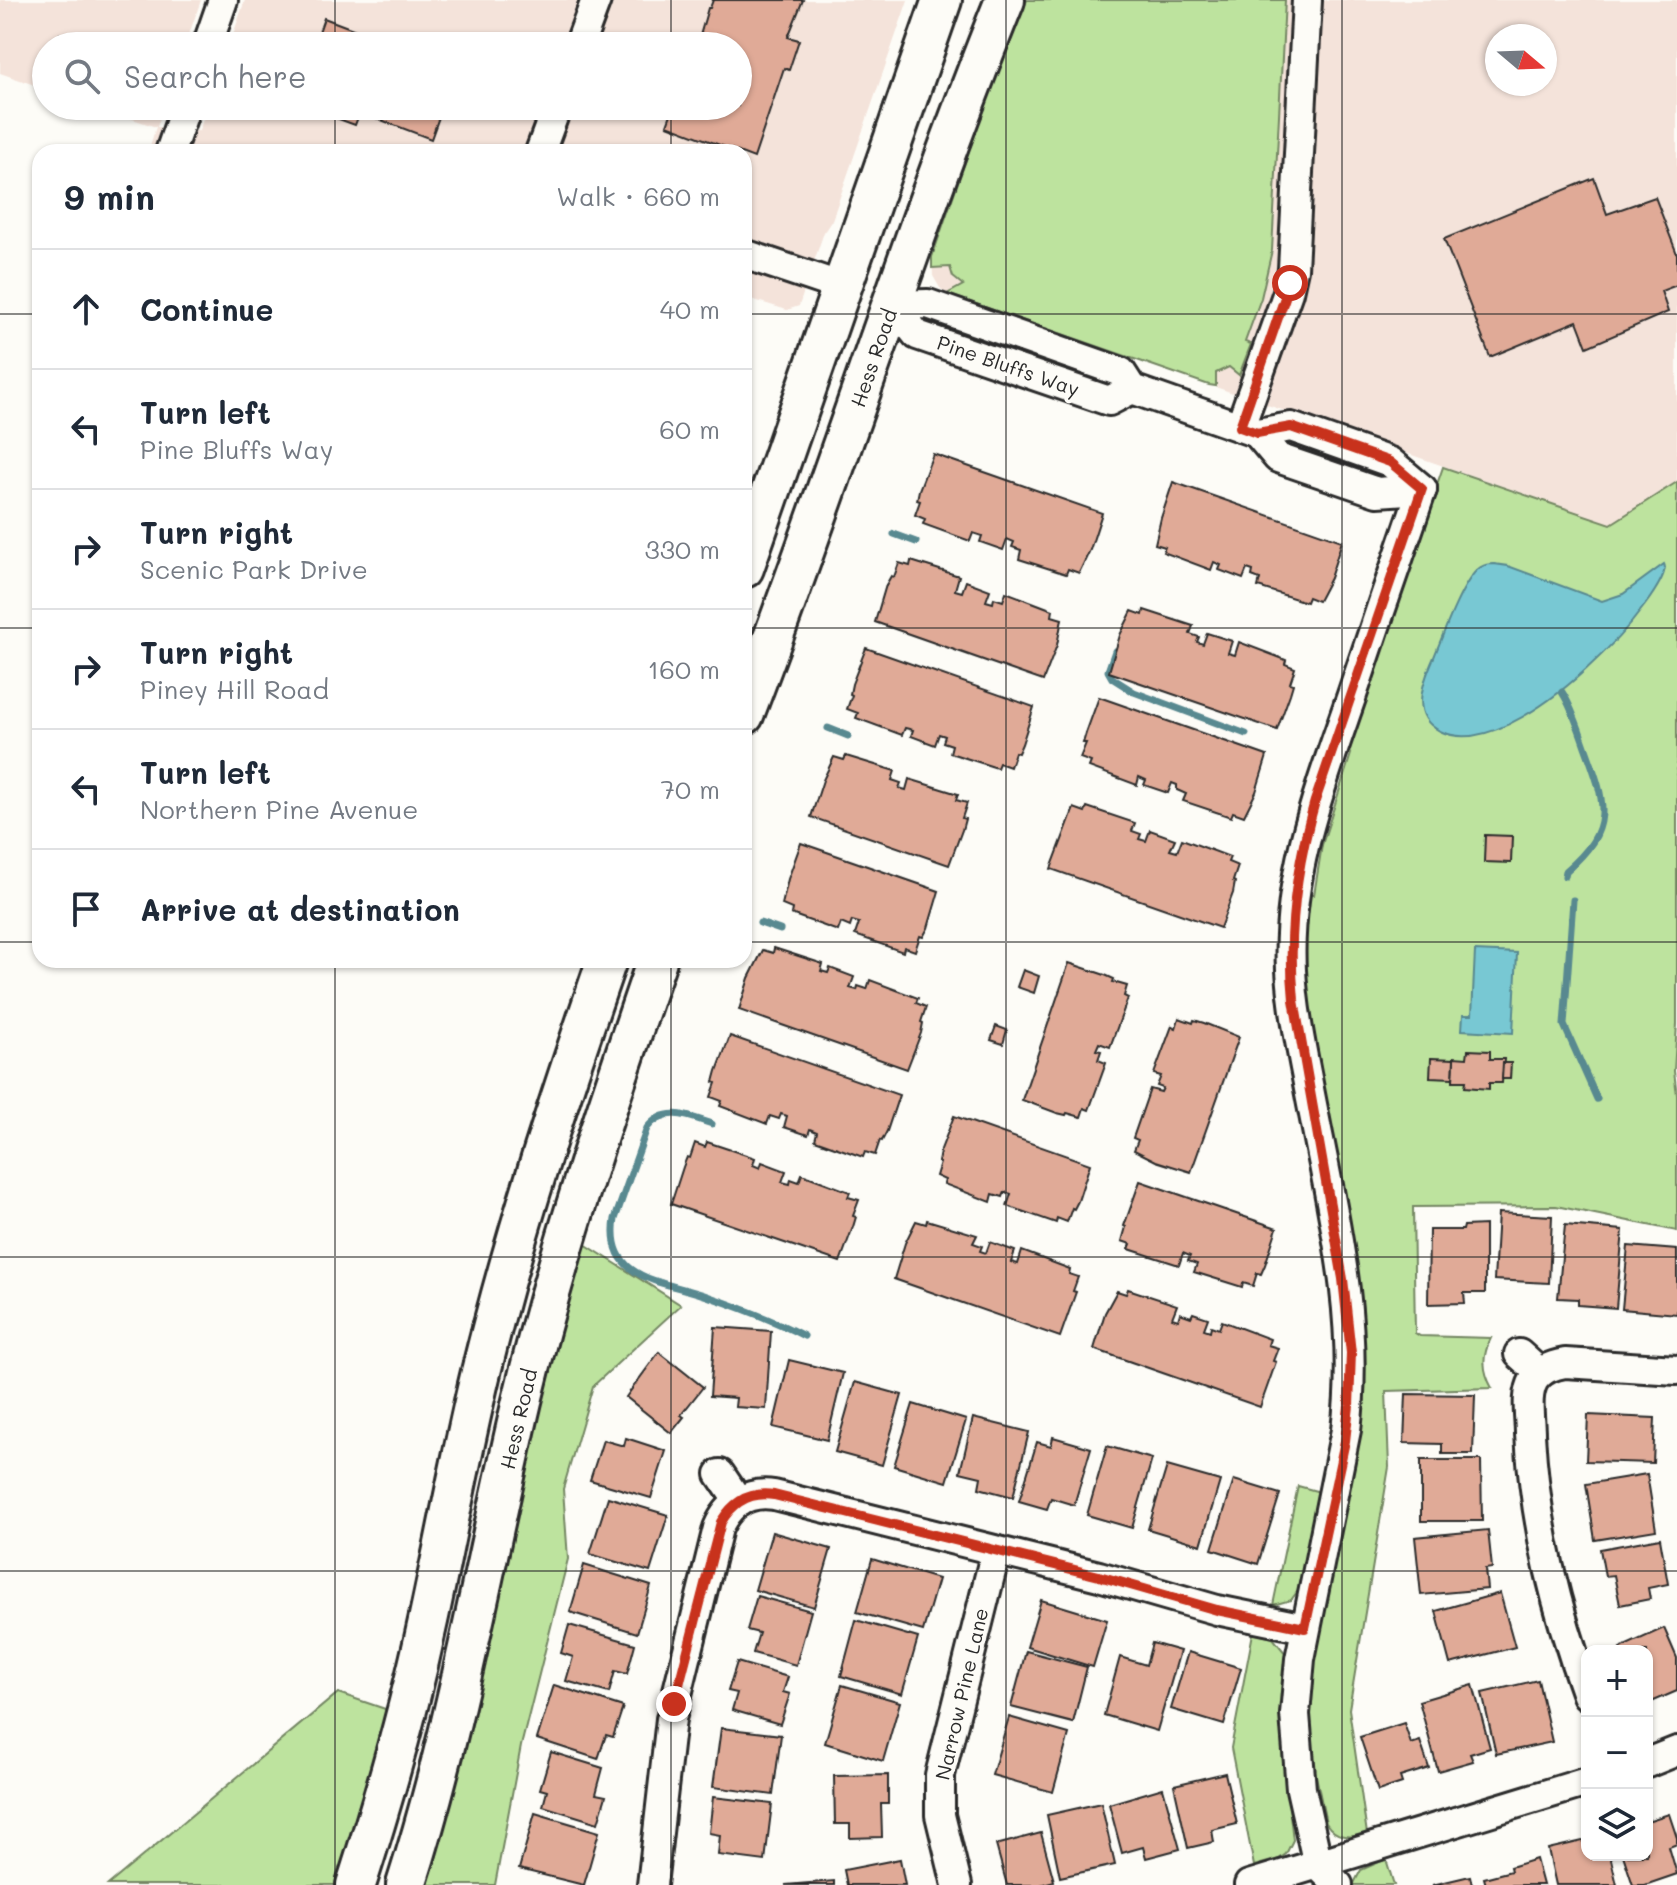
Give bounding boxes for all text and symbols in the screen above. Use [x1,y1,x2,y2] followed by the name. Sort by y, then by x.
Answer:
[1485,24,1557,96] north arrow
[32,32,752,120] search box
[60,54,104,98] icon: search
[124,56,307,96] text: Search here
[64,174,155,219] text: 9 min
[556,179,720,213] text: Walk · 660 m
[1272,265,1308,301] route start
[64,287,108,331] icon: ahead
[140,289,273,329] text: Continue
[660,292,720,326] text: 40 m
[844,305,902,410] street label: Hess Road
[934,329,1083,402] street label: Pine Bluffs Way
[140,392,271,432] text: Turn left
[64,407,108,451] icon: left
[659,412,720,446] text: 60 m
[140,432,333,466] text: Pine Bluffs Way
[140,512,293,552] text: Turn right
[64,527,108,571] icon: right
[644,532,720,566] text: 330 m
[140,552,368,586] text: Scenic Park Drive
[140,632,293,672] text: Turn right
[64,647,108,691] icon: right
[648,652,720,686] text: 160 m
[140,672,329,706] text: Piney Hill Road
[140,752,271,792] text: Turn left
[64,767,108,811] icon: left
[660,772,720,806] text: 70 m
[140,792,418,826] text: Northern Pine Avenue
[64,887,108,931] icon: arrive
[140,889,460,929] text: Arrive at destination
[494,1366,542,1472] street label: Hess Road
[929,1605,993,1782] street label: Narrow Pine Lane
[1581,1645,1653,1861] map controls
[1581,1645,1653,1717] button: +
[656,1686,692,1722] route end
[1581,1717,1653,1789] button: −
[1581,1789,1653,1861] button: layers

